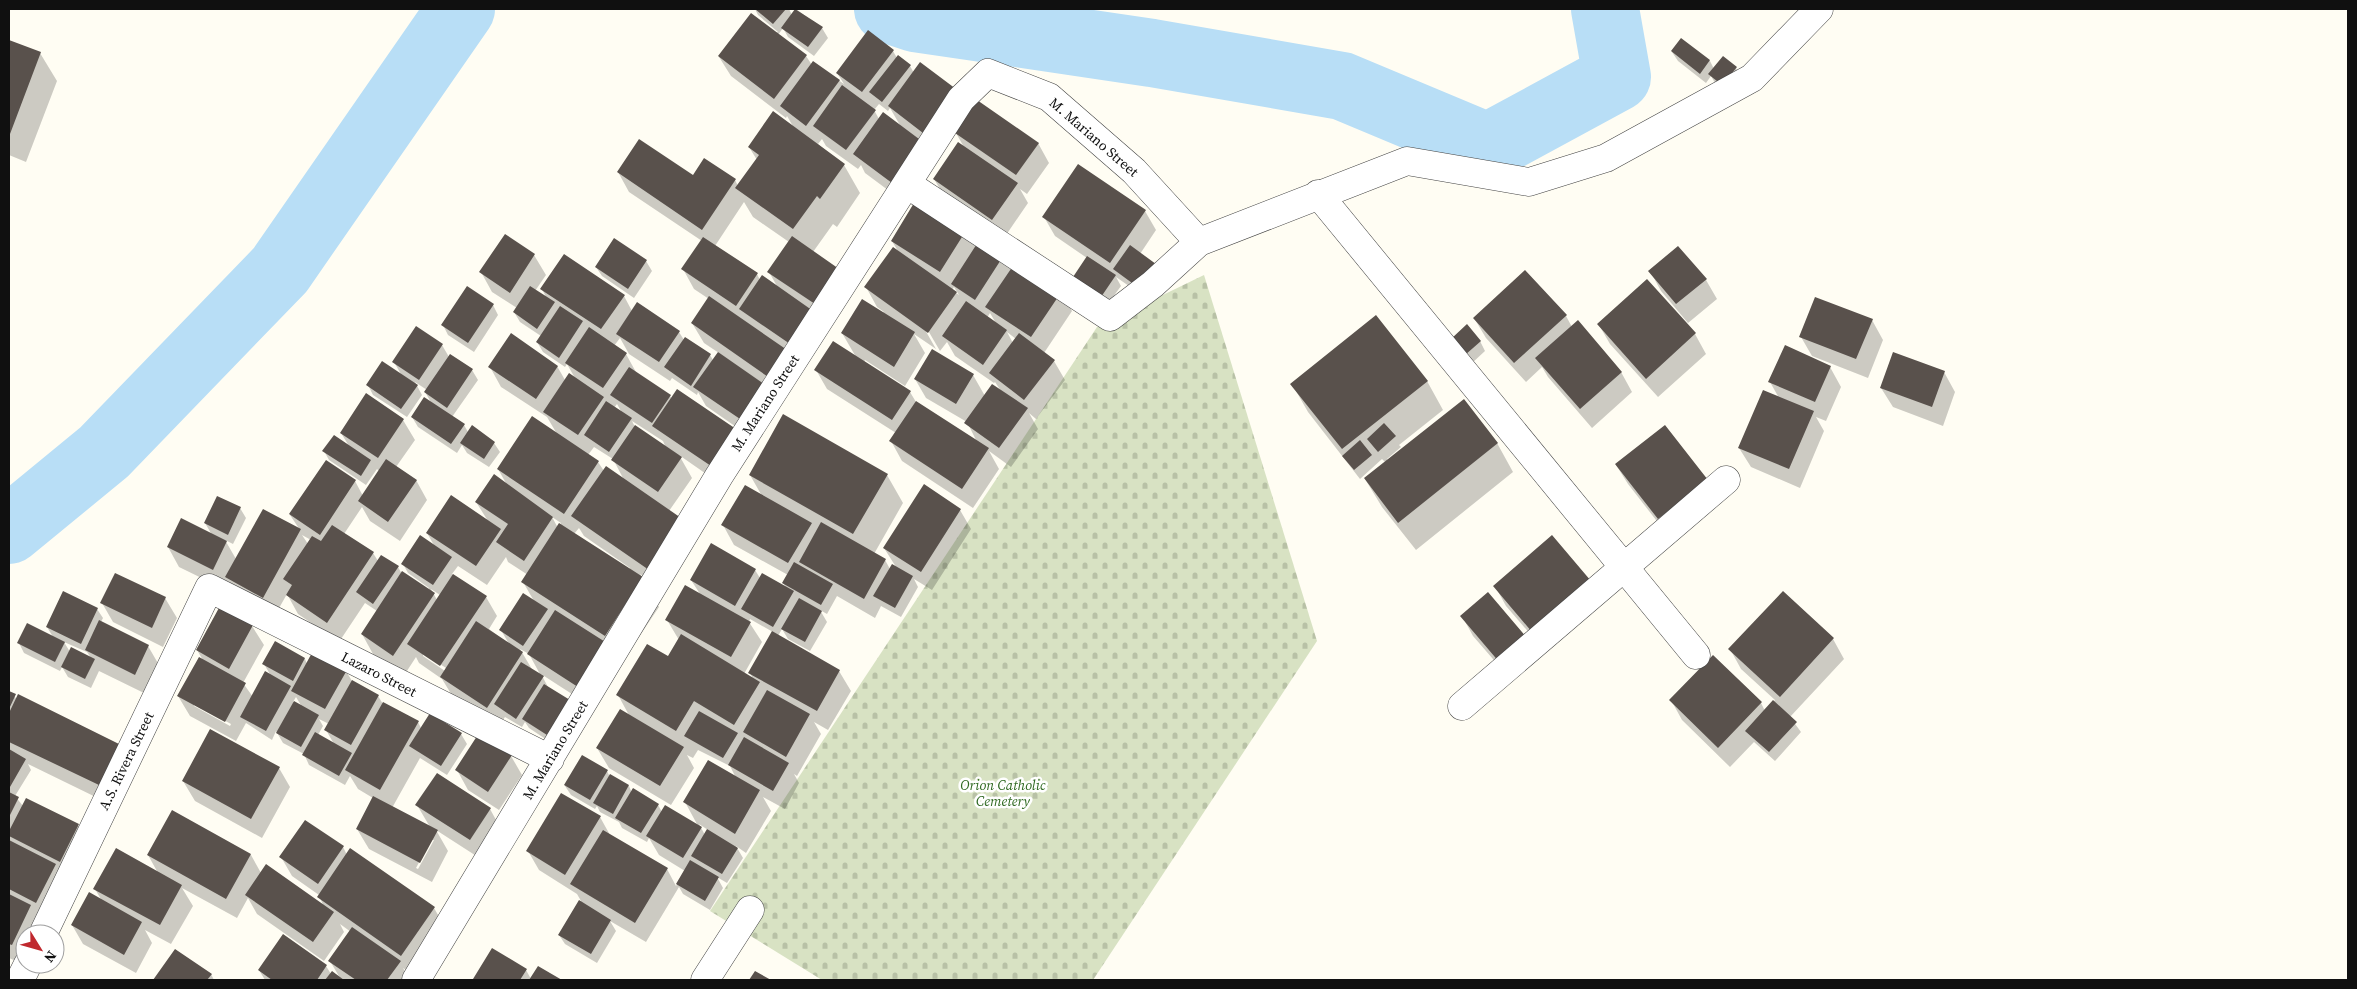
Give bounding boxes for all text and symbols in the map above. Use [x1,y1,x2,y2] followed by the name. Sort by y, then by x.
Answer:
[1045,93,1143,182] street label: M. Mariano Street
[726,350,804,456] street label: M. Mariano Street
[338,647,420,702] street label: Lazaro Street
[518,696,593,803] street label: M. Mariano Street
[94,708,159,814] street label: A.S. Rivera Street
[960,775,1046,811] park label: Orion Catholic Cemetery
[15,924,65,974] north arrow
[39,947,61,967] text: N

